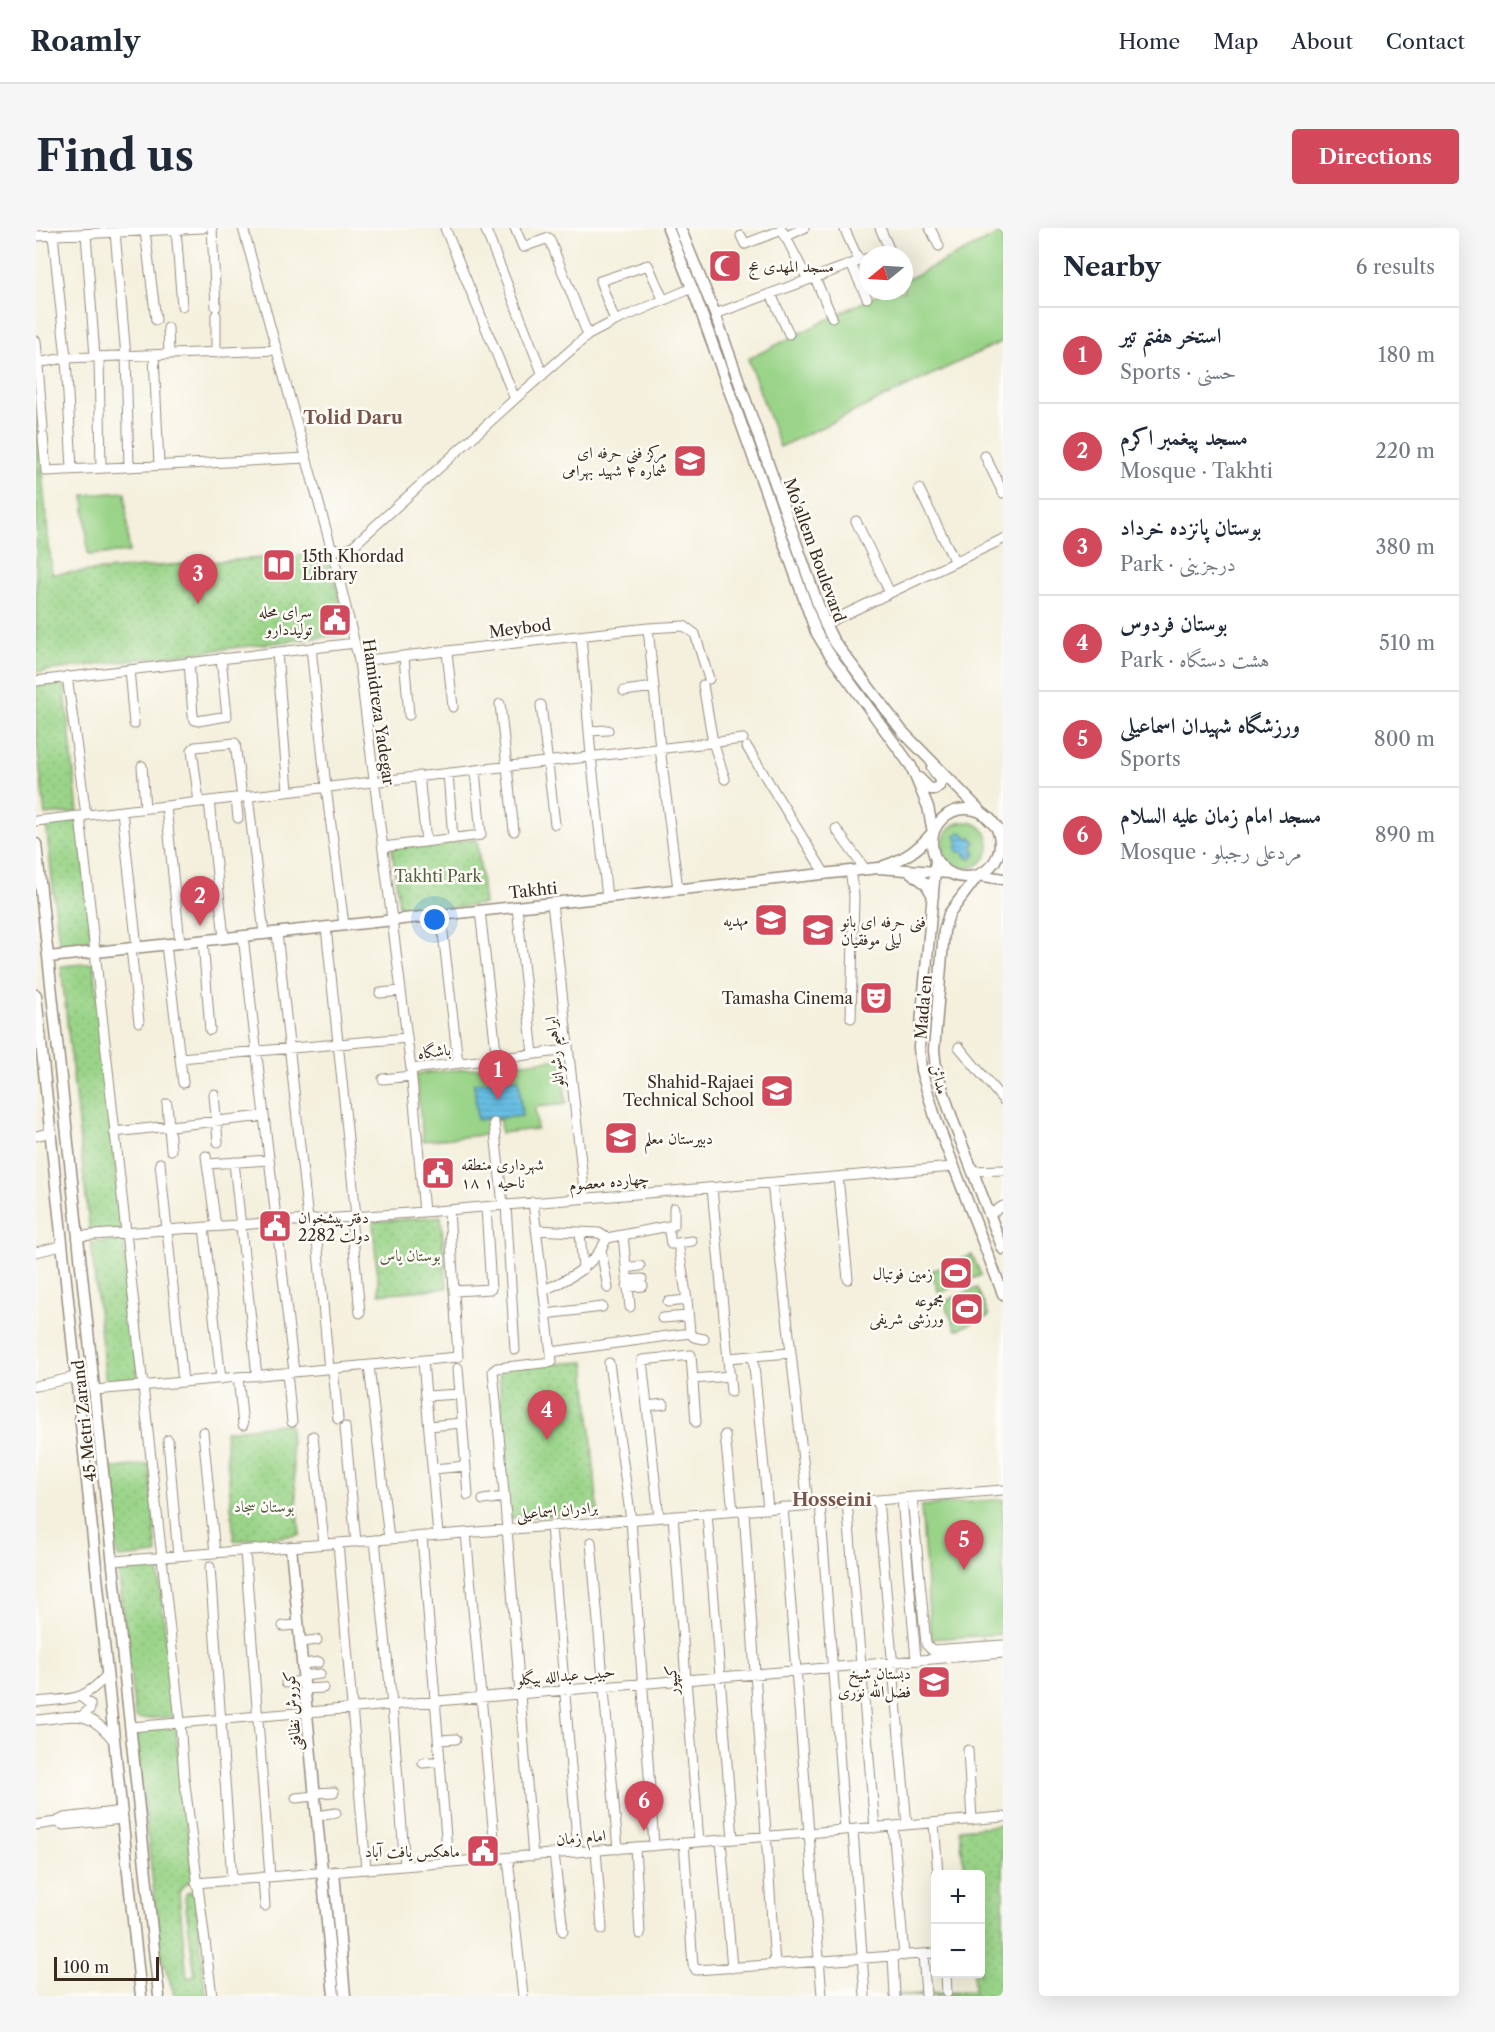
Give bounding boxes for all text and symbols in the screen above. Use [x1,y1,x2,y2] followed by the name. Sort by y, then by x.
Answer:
[30,24,140,58] text: Roamly
[1119,29,1180,54] text: Home
[1213,29,1258,54] text: Map
[1291,29,1353,54] text: About
[1386,29,1465,54] text: Contact
[1292,129,1459,184] button: Directions
[36,130,194,182] text: Find us
[859,246,913,300] north arrow
[707,248,743,284] mosque icon: مسجد المهدی عج
[1063,251,1161,283] text: Nearby
[1356,255,1435,279] text: 6 results
[748,256,834,280] place label: مسجد المهدی عج
[1120,322,1221,349] text: استخر هفتم تیر
[1078,343,1087,367] text: 1
[1378,343,1435,367] text: 180 m
[1120,360,1236,384] text: Sports · حسنی
[303,407,403,429] district label: Tolid Daru
[1120,424,1248,451] text: مسجد پیغمبر اکرم
[1077,439,1088,463] text: 2
[1375,439,1435,463] text: 220 m
[562,442,667,481] place label: مرکز فنی حرفه ای شماره ۴ شهید بهرامی
[672,443,708,479] school or university icon: مرکز فنی حرفه ای شماره ۴ شهید بهرامی
[1120,459,1273,483] text: Mosque · Takhti
[780,475,850,625] street label: Mo'allem Boulevard
[1120,514,1262,541] text: بوستان پانزده خرداد
[1077,535,1088,559] text: 3
[1376,535,1435,559] text: 380 m
[302,546,404,584] place label: 15th Khordad Library
[261,547,297,583] library icon: 15th Khordad Library
[1120,552,1236,576] text: Park · درجزینی
[178,554,218,604] pin: 3
[259,601,313,640] place label: سرای محله تولیددارو
[317,602,353,638] public building icon: سرای محله تولیددارو
[1120,610,1227,637] text: بوستان فردوس
[488,614,553,642] street label: Meybod
[1077,631,1088,655] text: 4
[1379,631,1435,655] text: 510 m
[359,637,399,787] street label: Hamidreza Yadegar
[1120,648,1270,672] text: Park · هشت دستگاه
[1120,712,1300,739] text: ورزشگاه شهیدان اسماعیلی
[1077,727,1088,751] text: 5
[1374,727,1435,751] text: 800 m
[1120,747,1181,771] text: Sports
[1120,802,1321,829] text: مسجد امام زمان علیه السلام
[1077,823,1088,847] text: 6
[1375,823,1435,847] text: 890 m
[1120,840,1302,864] text: Mosque · مردعلی رجبلو
[394,866,483,886] park label: Takhti Park
[180,876,220,926] pin: 2
[508,877,558,902] street label: Takhti
[753,902,789,938] school or university icon: مهدیه
[420,905,449,934] your location
[723,910,748,931] place label: مهدیه
[839,911,926,951] place label: فنی حرفه ای بانو لیلی موفقیان
[800,912,836,948] school or university icon: فنی حرفه ای بانو لیلی موفقیان
[910,974,936,1040] street label: Mada'en
[858,980,894,1016] theatre icon: Tamasha Cinema
[722,988,854,1008] place label: Tamasha Cinema
[540,1014,575,1091] street label: ابراهیم رشوانلو
[416,1039,452,1063] street label: باشگاه
[478,1050,518,1100] pin: 1
[927,1062,953,1096] street label: مدائن
[623,1072,754,1110] place label: Shahid-Rajaei Technical School
[759,1073,795,1109] school or university icon: Shahid-Rajaei Technical School
[603,1120,639,1156] school or university icon: دبیرستان معلم
[644,1128,713,1155] place label: دبیرستان معلم
[461,1154,544,1192] place label: شهرداری منطقه ۱۸ ناحیه ۱
[420,1155,456,1191] public building icon: شهرداری منطقه ۱۸ ناحیه ۱
[568,1168,650,1199] street label: چهارده معصوم
[298,1207,370,1245] place label: دفتر پیشخوان دولت 2282
[257,1208,293,1244] public building icon: دفتر پیشخوان دولت 2282
[379,1245,441,1266] park label: بوستان یاس
[938,1255,974,1291] sports icon: زمین فوتبال
[873,1263,933,1284] place label: زمین فوتبال
[870,1290,944,1330] place label: مجموعه ورزشی شریفی
[949,1291,985,1327] sports icon: مجموعه ورزشی شریفی
[68,1359,100,1483] street label: 45 Metri Zarand
[528,1390,566,1440] pin: 4
[792,1489,873,1511] district label: Hosseini
[234,1496,294,1517] park label: بوستان سجاد
[515,1496,599,1526] street label: برادران اسماعیلی
[944,1520,984,1570] pin: 5
[514,1661,616,1690] street label: حبیب عبدالله بیگلو
[838,1663,911,1703] place label: دبستان شیخ فضل‌الله نوری
[660,1664,684,1698] street label: کیپور
[916,1664,952,1700] school or university icon: دبستان شیخ فضل‌الله نوری
[279,1670,307,1752] street label: کوروش نظافتی
[624,1782,664,1831] pin: 6
[555,1825,607,1854] street label: امام زمان
[465,1833,501,1869] public building icon: ماهکس یافت آباد
[365,1841,460,1862] place label: ماهکس یافت آباد
[931,1870,985,1978] map controls
[931,1870,985,1924] button: +
[931,1924,985,1978] button: −
[54,1954,159,1982] scale bar
[63,1957,109,1977] text: 100 m

